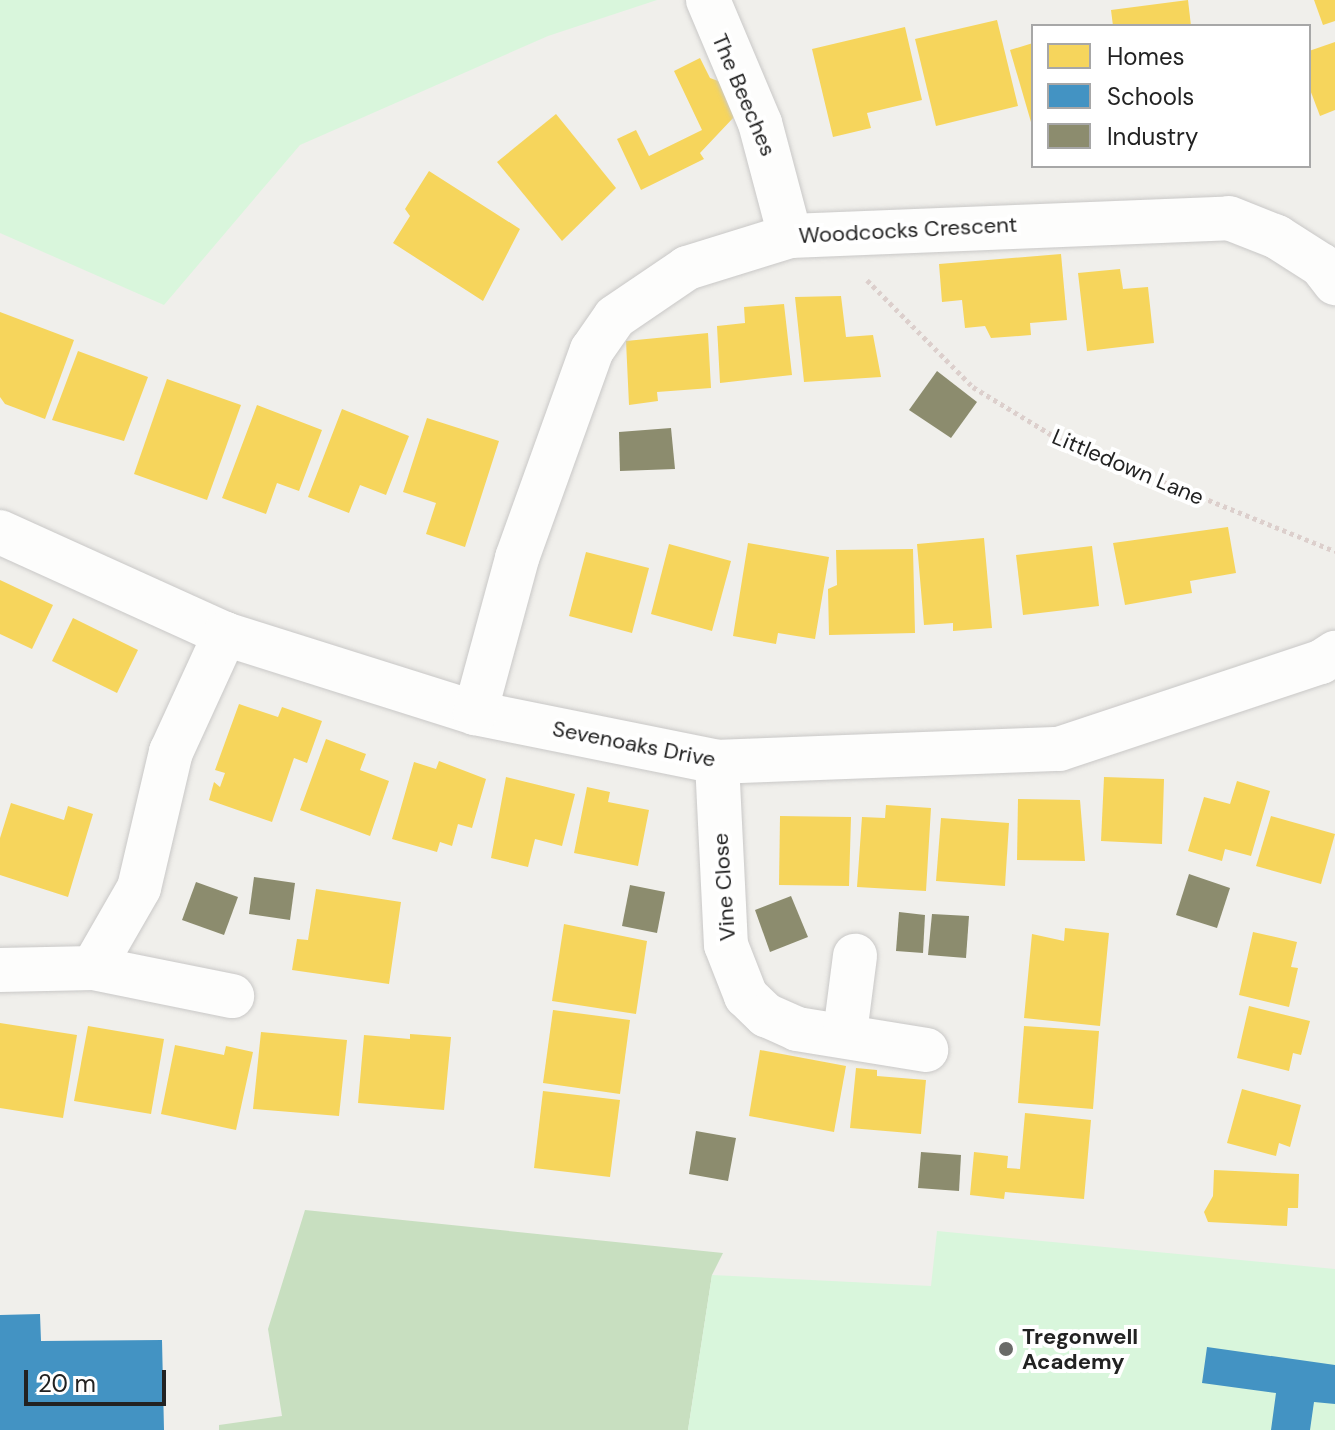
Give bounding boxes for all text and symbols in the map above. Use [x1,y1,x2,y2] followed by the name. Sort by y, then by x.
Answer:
[1031,24,1311,168] legend
[706,30,782,160] street label: The Beeches
[1107,41,1185,72] text: Homes
[1107,81,1194,112] text: Schools
[1107,121,1198,152] text: Industry
[798,211,1018,249] street label: Woodcocks Crescent
[1048,423,1208,511] street label: Littledown Lane
[550,715,718,773] street label: Sevenoaks Drive
[707,832,741,942] street label: Vine Close
[1022,1323,1138,1374] place label: Tregonwell Academy
[997,1340,1015,1358] marker: Tregonwell Academy
[28,1354,170,1404] scale bar
[38,1368,96,1399] text: 20 m

